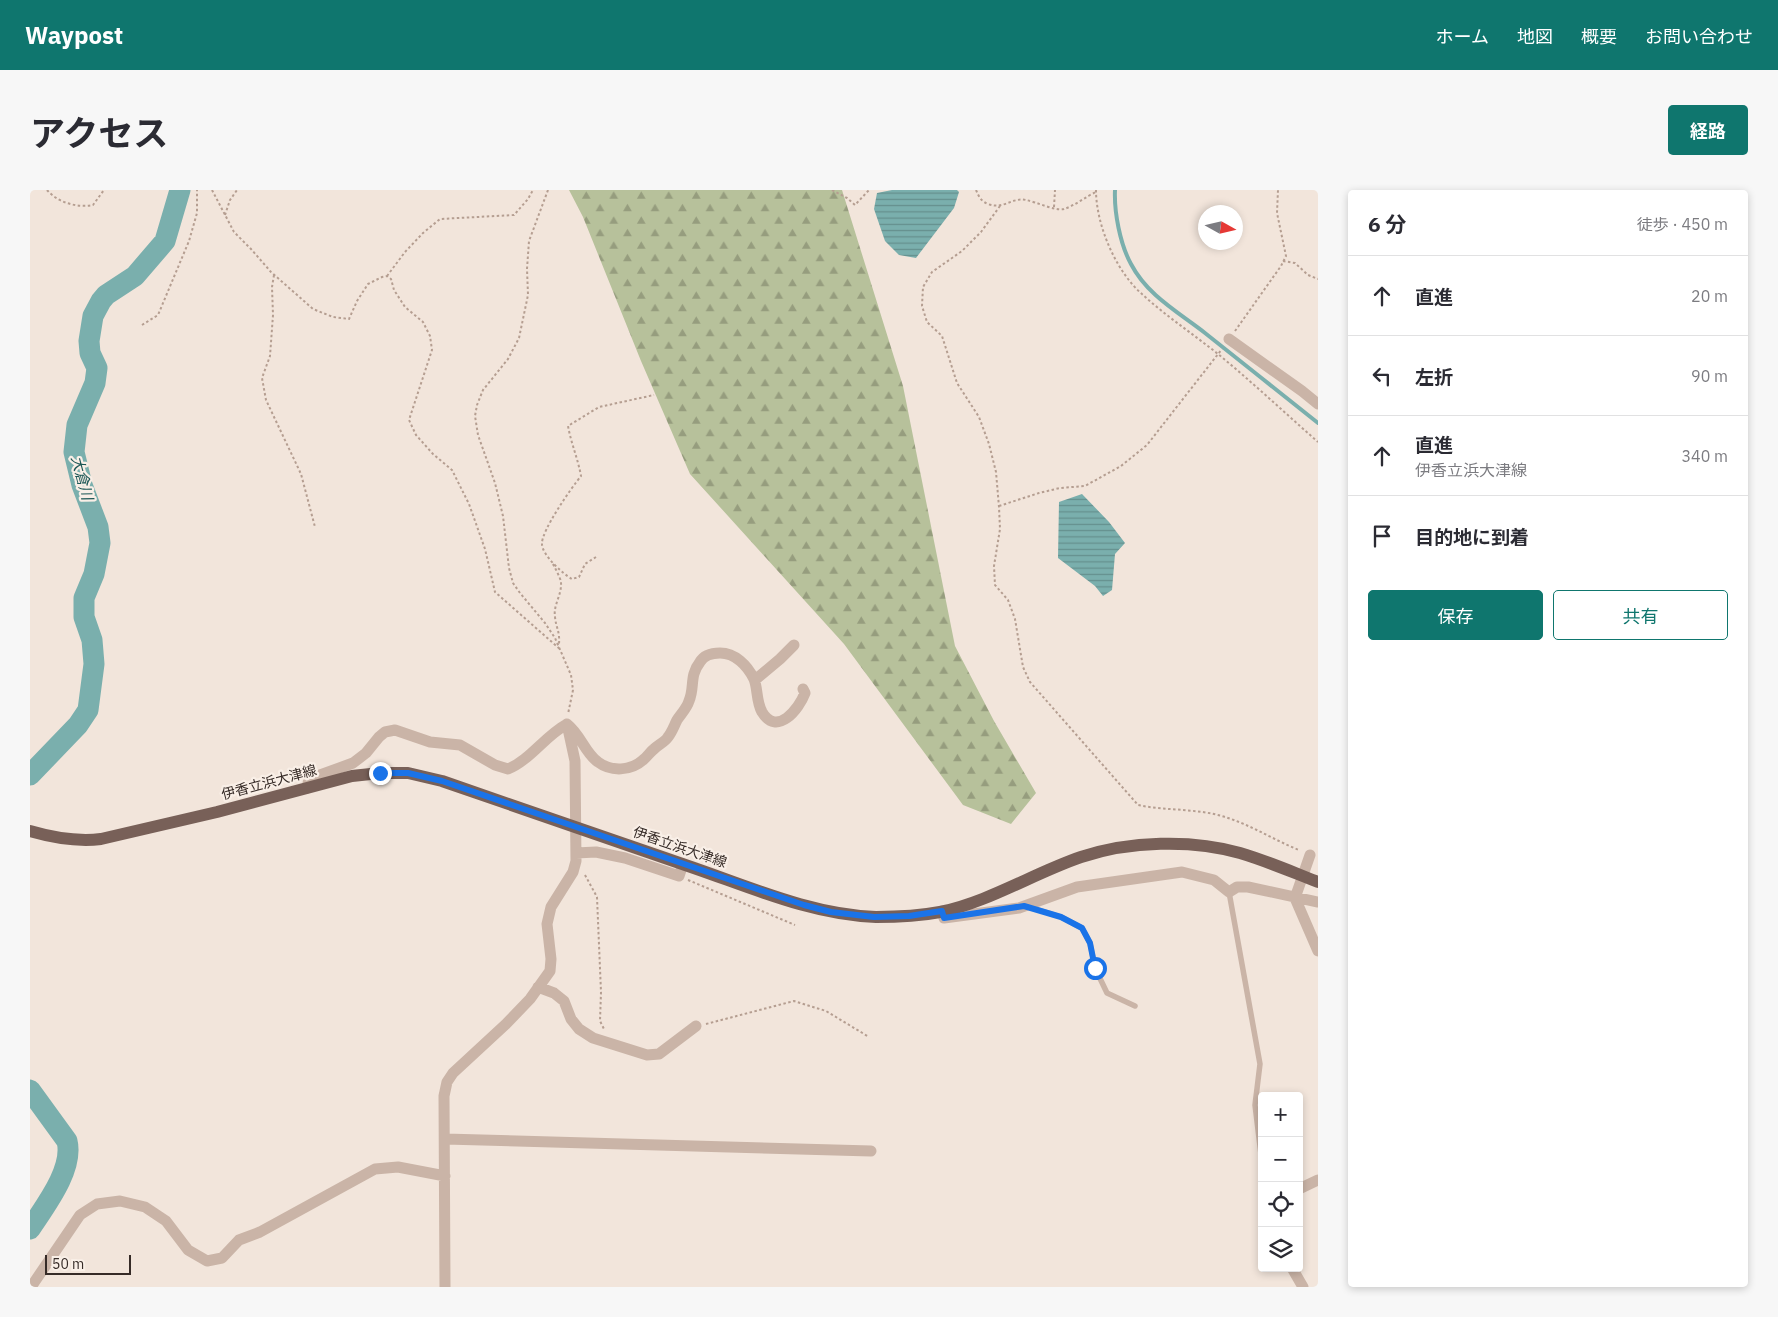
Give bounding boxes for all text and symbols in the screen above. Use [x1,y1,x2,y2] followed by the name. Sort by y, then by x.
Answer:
[25,19,123,51] text: Waypost
[1436,25,1489,48] text: ホーム
[1517,25,1553,48] text: 地図
[1581,25,1617,48] text: 概要
[1645,25,1753,48] text: お問い合わせ
[1668,105,1748,155] button: 経路
[30,110,168,156] text: アクセス
[1198,205,1243,250] north arrow
[1368,210,1407,238] text: 6 分
[1637,214,1728,234] text: 徒歩 · 450 m
[1368,282,1396,310] icon: ahead
[1415,285,1453,309] text: 直進
[1691,286,1728,306] text: 20 m
[1368,362,1396,390] icon: left
[1415,365,1453,389] text: 左折
[1691,366,1728,386] text: 90 m
[1415,433,1453,457] text: 直進
[1368,442,1396,470] icon: ahead
[1681,446,1728,466] text: 340 m
[67,454,98,504] water label: 大倉川
[1415,460,1527,480] text: 伊香立浜大津線
[1368,522,1396,550] icon: arrive
[1415,525,1529,549] text: 目的地に到着
[1368,590,1543,640] button: 保存
[1553,590,1728,640] button: 共有
[219,761,319,803] street label: 伊香立浜大津線
[369,762,392,785] route end
[631,823,729,871] street label: 伊香立浜大津線
[1084,957,1107,980] route start
[1258,1092,1303,1272] map controls
[1258,1092,1303,1137] button: +
[1258,1137,1303,1182] button: −
[1258,1182,1303,1227] button: locate
[1258,1227,1303,1272] button: layers
[45,1252,131,1275] scale bar
[52,1255,84,1273] text: 50 m

